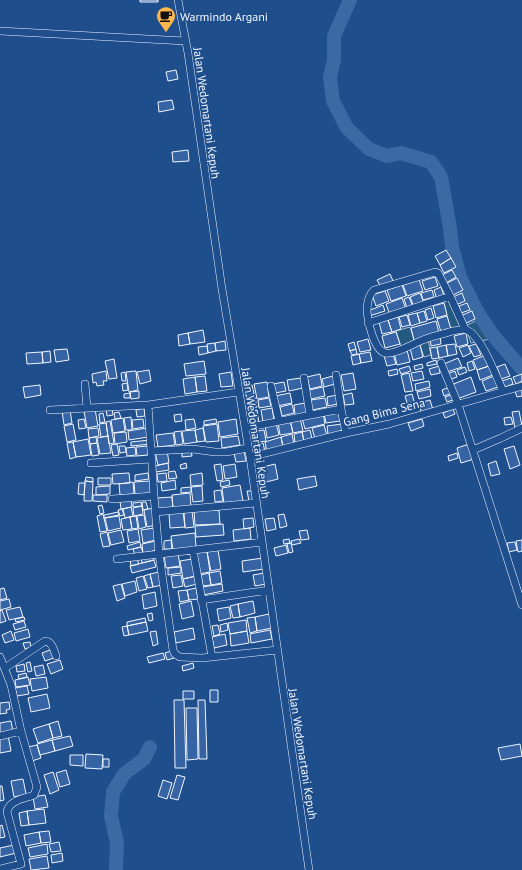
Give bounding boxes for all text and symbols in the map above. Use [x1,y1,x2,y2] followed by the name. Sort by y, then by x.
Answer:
[155,5,177,33] cafe icon: Warmindo Argani
[180,9,268,24] place label: Warmindo Argani
[190,45,224,180] street label: Jalan Wedomartani Kepuh
[238,365,274,500] street label: Jalan Wedomartani Kepuh
[342,395,426,429] street label: Gang Bima Sena
[285,686,321,821] street label: Jalan Wedomartani Kepuh

